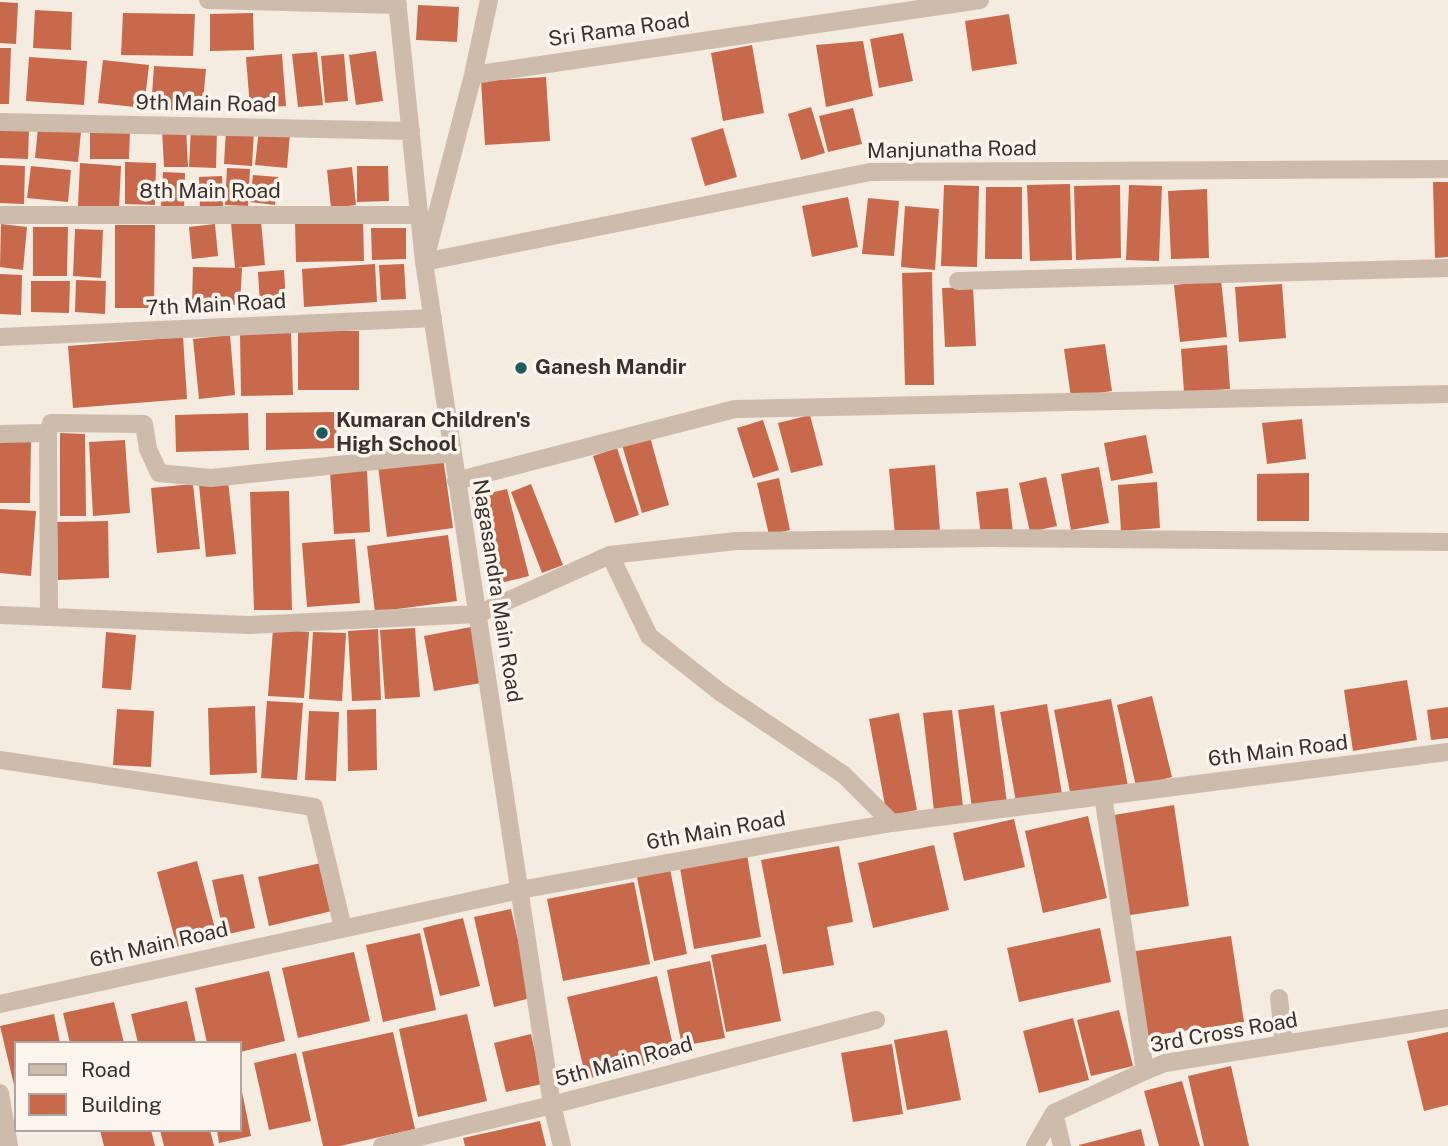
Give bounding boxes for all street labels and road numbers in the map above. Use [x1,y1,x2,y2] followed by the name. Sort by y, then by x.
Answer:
[547,8,691,52] street label: Sri Rama Road
[135,90,277,118] street label: 9th Main Road
[867,136,1037,164] street label: Manjunatha Road
[139,179,281,205] street label: 8th Main Road
[145,289,287,321] street label: 7th Main Road
[467,478,527,704] street label: Nagasandra Main Road
[1207,730,1349,772] street label: 6th Main Road
[644,806,788,856] street label: 6th Main Road
[88,917,230,973] street label: 6th Main Road
[1148,1008,1300,1058] street label: 3rd Cross Road
[553,1032,695,1092] street label: 5th Main Road

